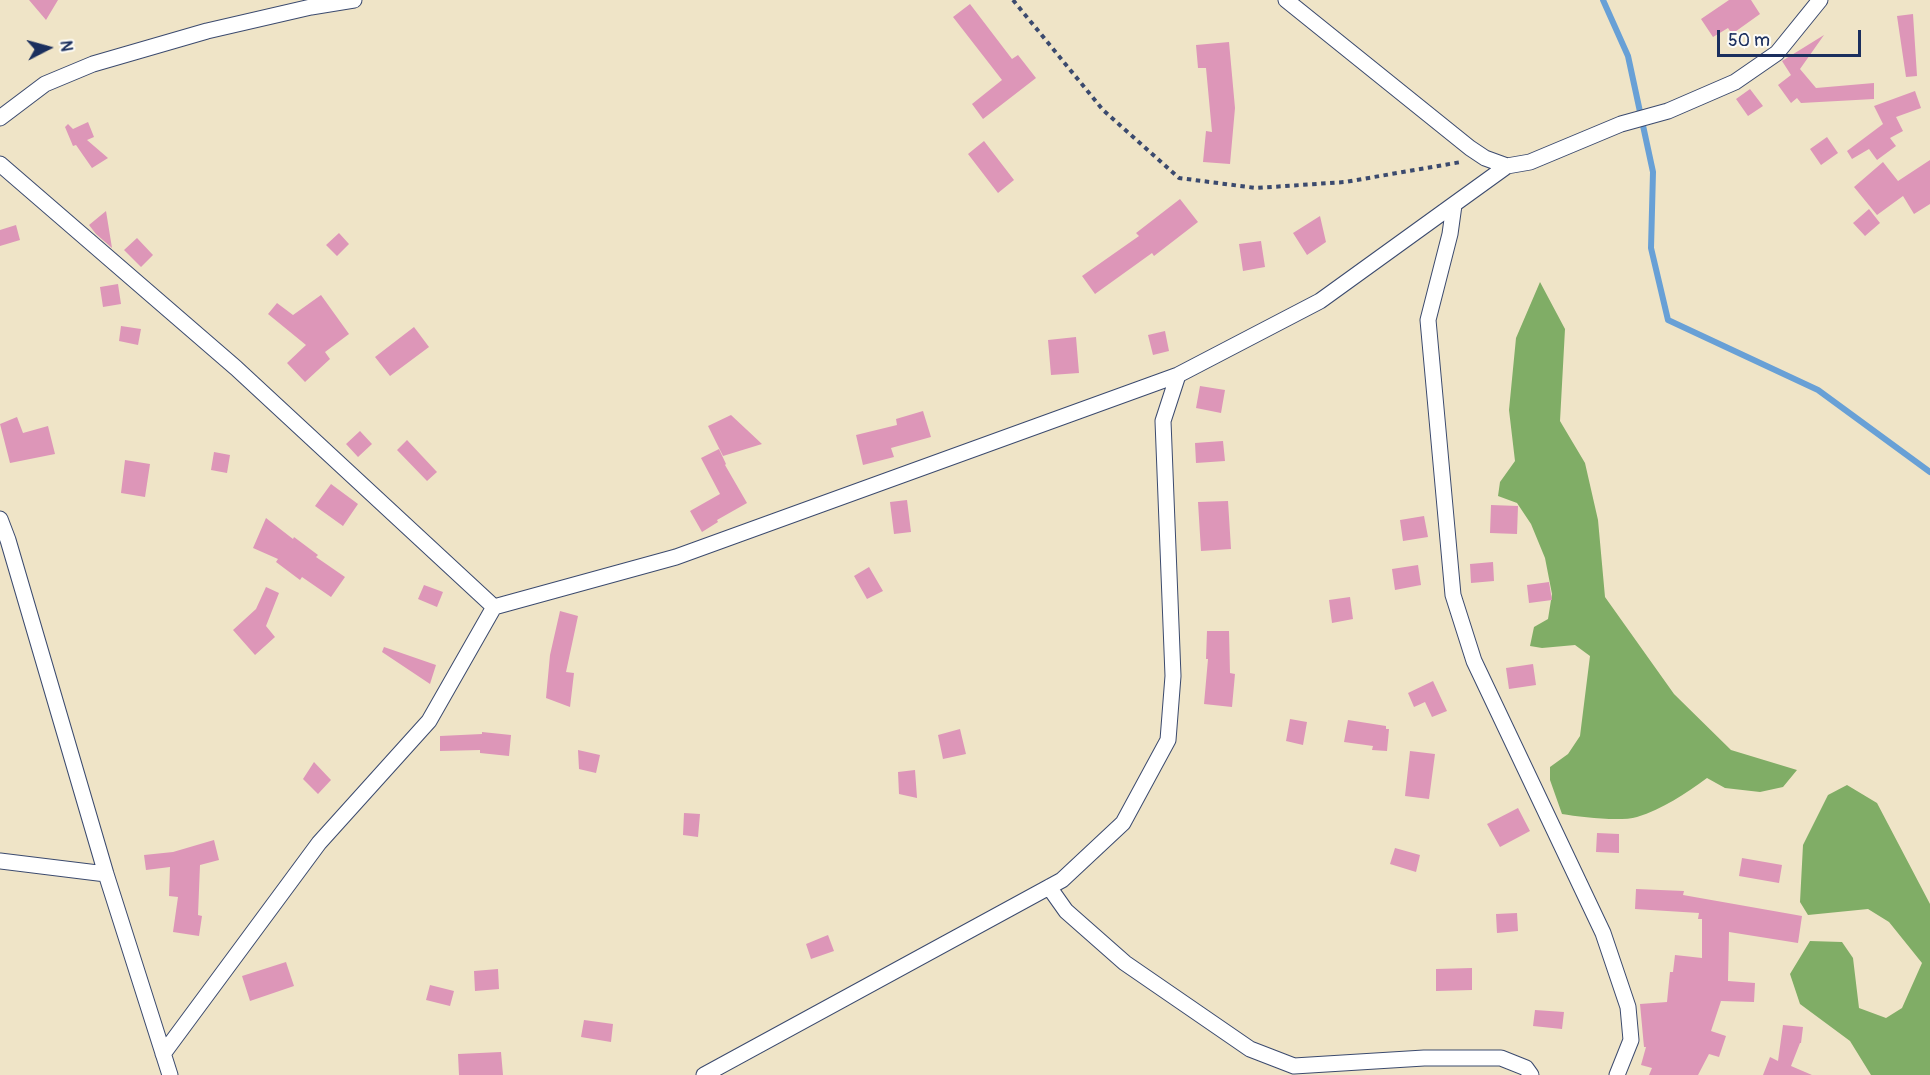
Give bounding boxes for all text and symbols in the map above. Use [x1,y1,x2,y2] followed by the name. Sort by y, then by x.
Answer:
[18,18,78,78] north arrow
[1720,18,1864,56] scale bar
[1728,29,1770,52] text: 50 m
[55,40,76,53] text: N

